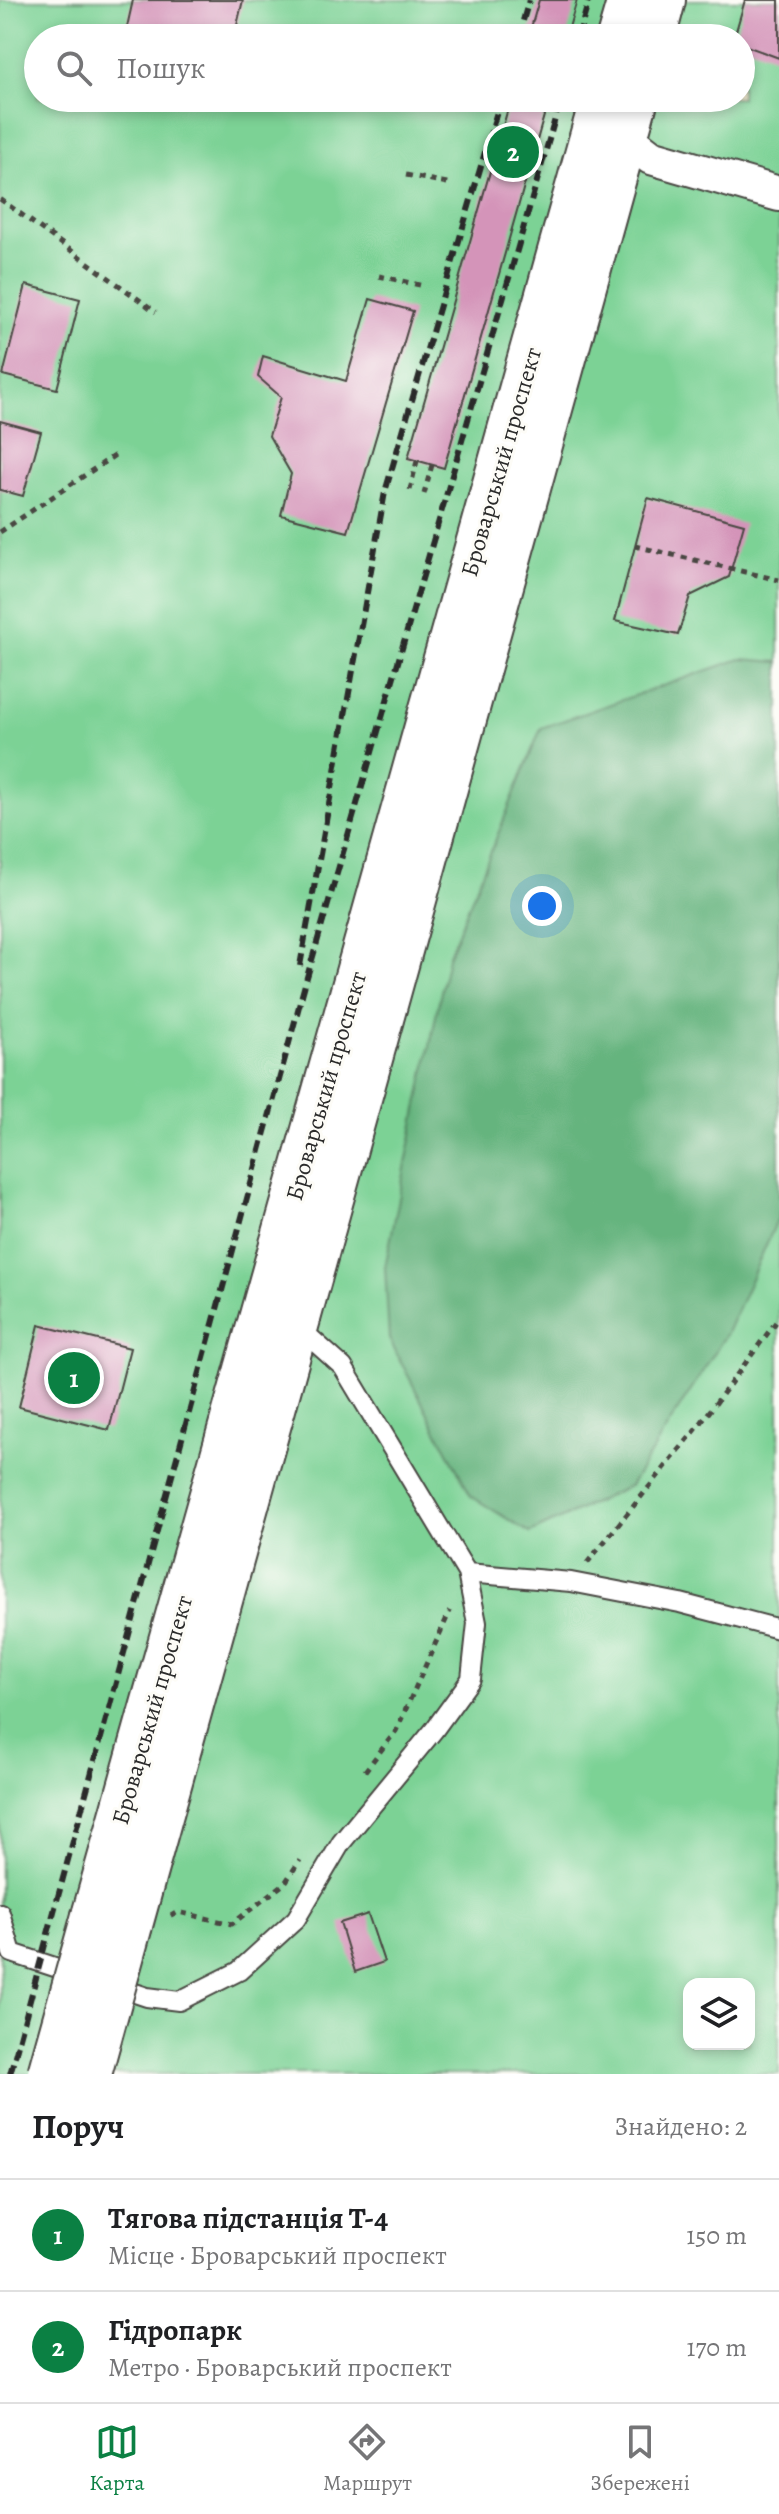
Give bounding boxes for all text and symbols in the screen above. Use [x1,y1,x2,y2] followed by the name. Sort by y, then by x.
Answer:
[24,24,755,112] search box
[52,46,96,90] icon: search
[116,48,206,88] text: Пошук
[487,122,539,182] pin: 2
[453,343,549,580] street label: Броварський проспект
[522,886,562,926] your location
[278,967,374,1204] street label: Броварський проспект
[48,1348,100,1408] pin: 1
[104,1591,200,1828] street label: Броварський проспект
[683,1978,755,2050] map controls
[683,1978,755,2050] button: layers
[32,2103,124,2150] text: Поруч
[615,2109,747,2144] text: Знайдено: 2
[108,2198,388,2238] text: Тягова підстанція Т-4
[53,2218,63,2253] text: 1
[686,2218,747,2253] text: 150 m
[108,2238,447,2273] text: Місце · Броварський проспект
[108,2310,242,2350] text: Гідропарк
[52,2330,64,2365] text: 2
[687,2330,747,2365] text: 170 m
[108,2350,452,2385] text: Метро · Броварський проспект
[89,2420,145,2498] tab: Карта
[323,2420,412,2498] tab: Маршрут
[590,2420,690,2498] tab: Збережені

